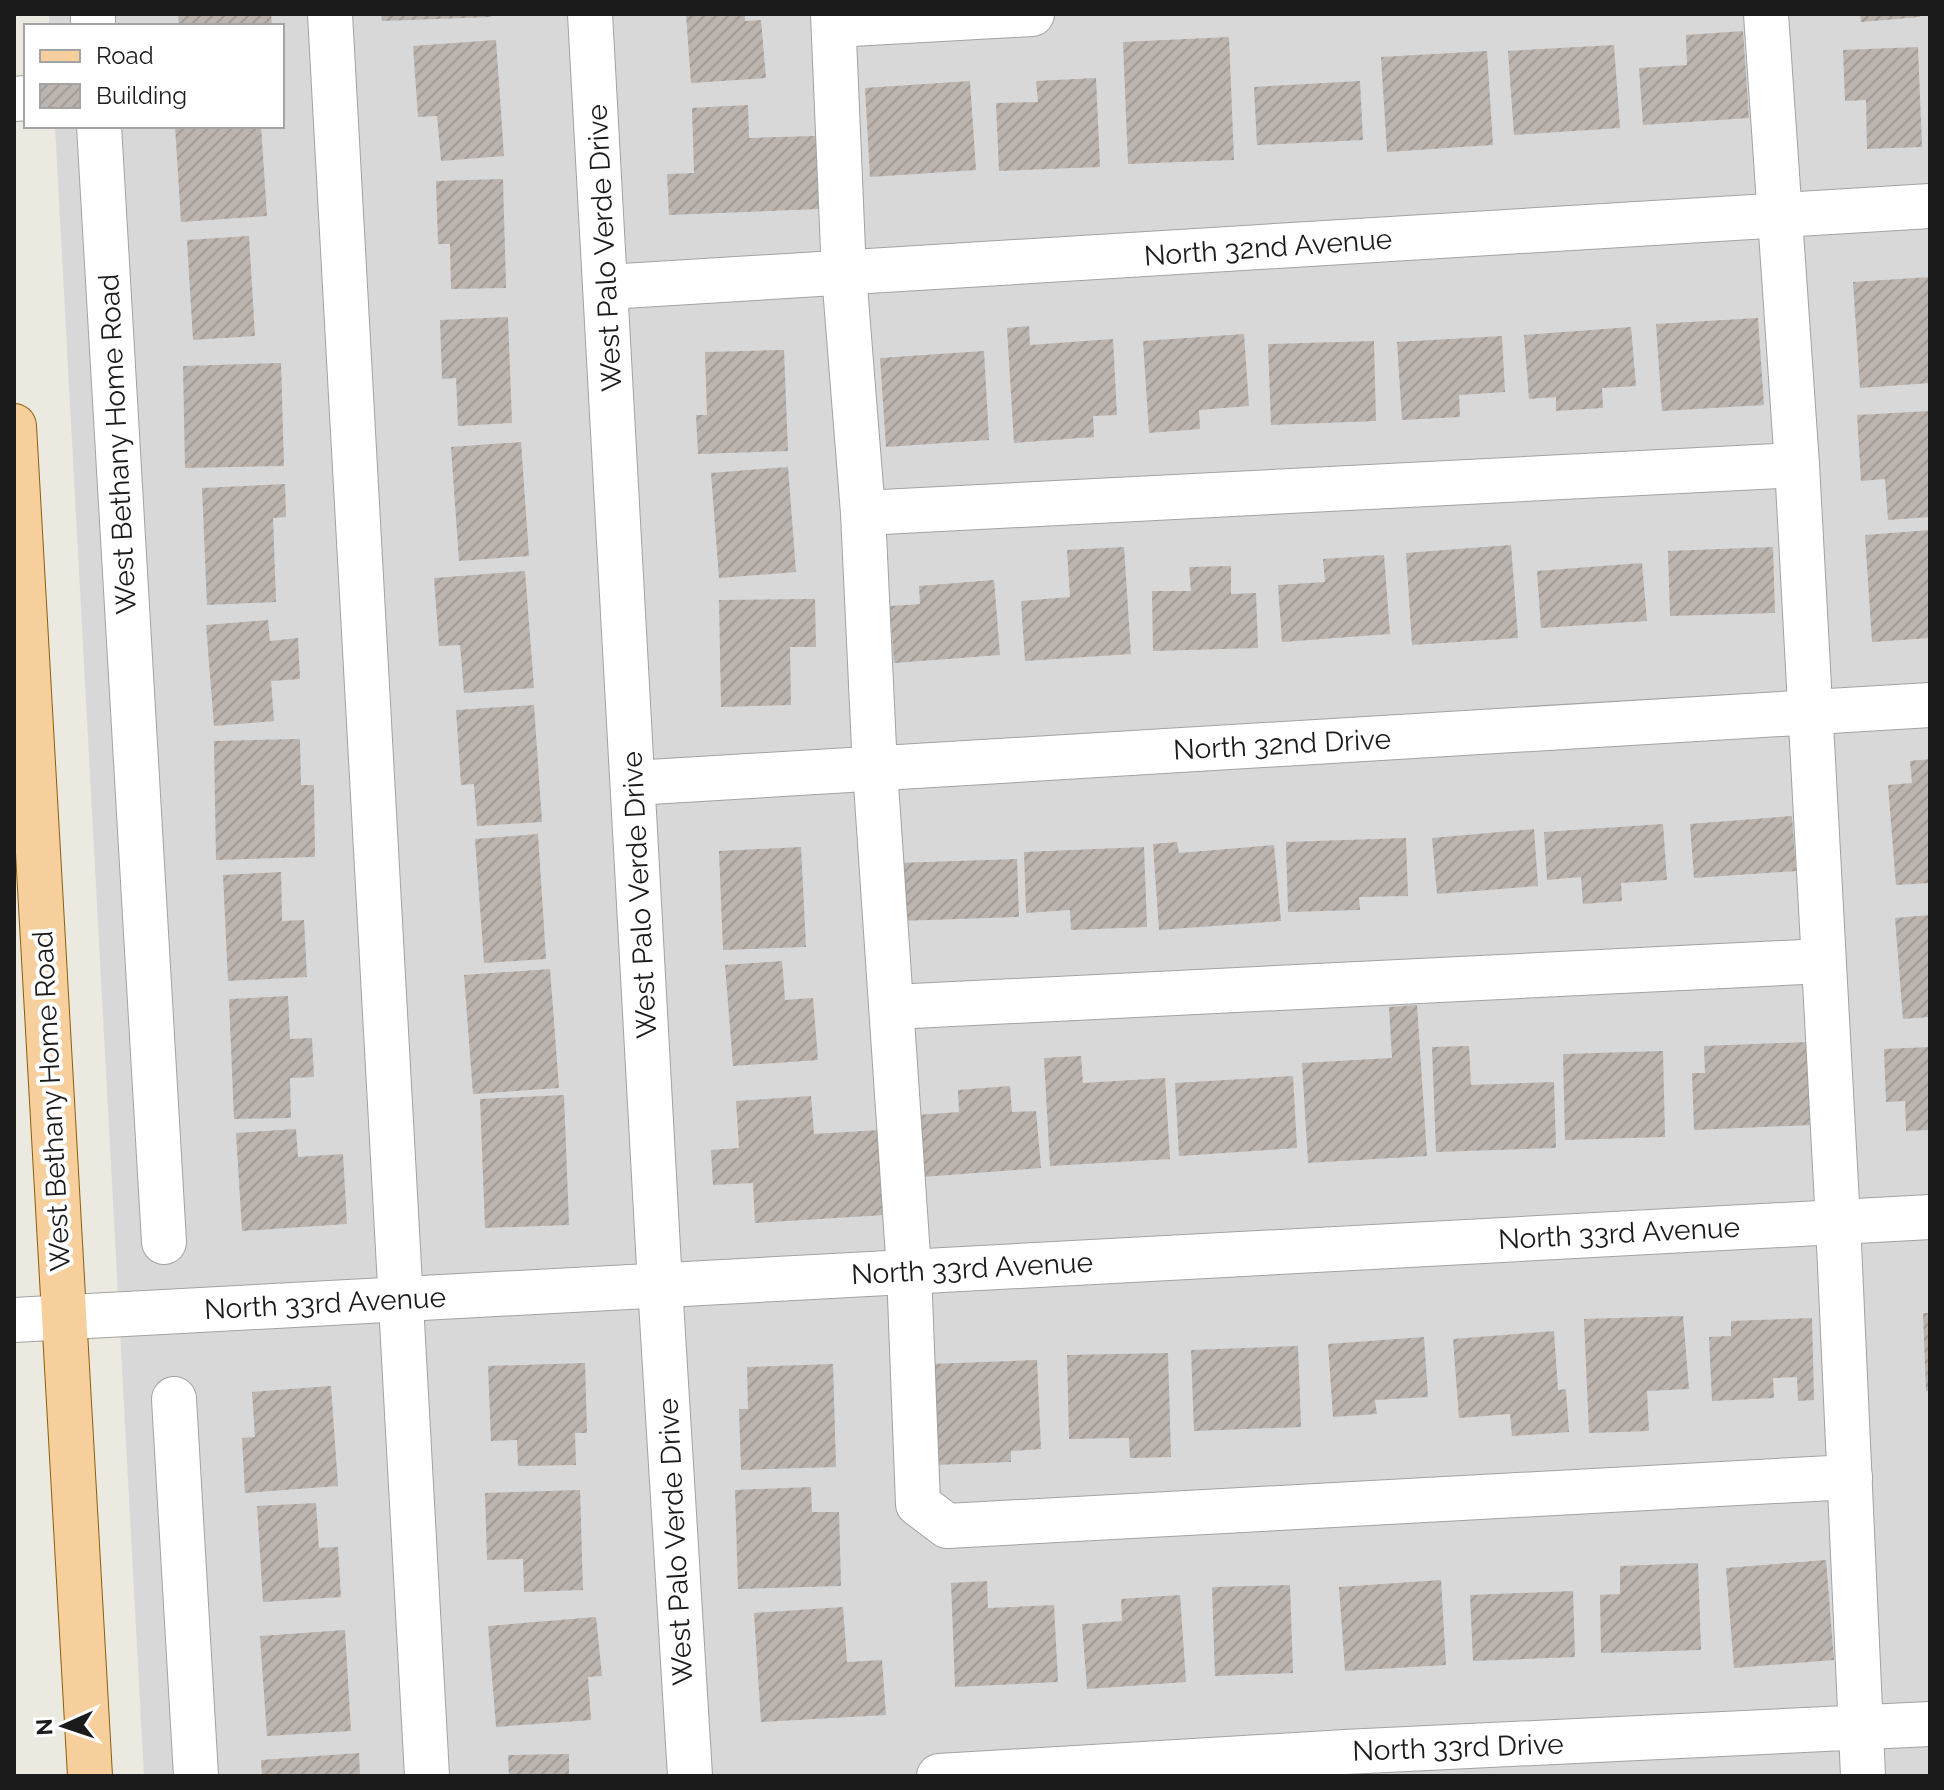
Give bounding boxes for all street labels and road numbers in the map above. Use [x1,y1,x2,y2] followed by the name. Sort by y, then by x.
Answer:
[580,103,629,392] street label: West Palo Verde Drive
[1143,222,1393,273] street label: North 32nd Avenue
[92,273,143,615] street label: West Bethany Home Road
[1172,722,1392,767] street label: North 32nd Drive
[615,750,664,1039] street label: West Palo Verde Drive
[26,930,77,1272] street label: West Bethany Home Road
[1497,1211,1741,1256] street label: North 33rd Avenue
[850,1246,1094,1291] street label: North 33rd Avenue
[203,1281,447,1326] street label: North 33rd Avenue
[651,1397,700,1686] street label: West Palo Verde Drive
[1352,1727,1564,1768] street label: North 33rd Drive

